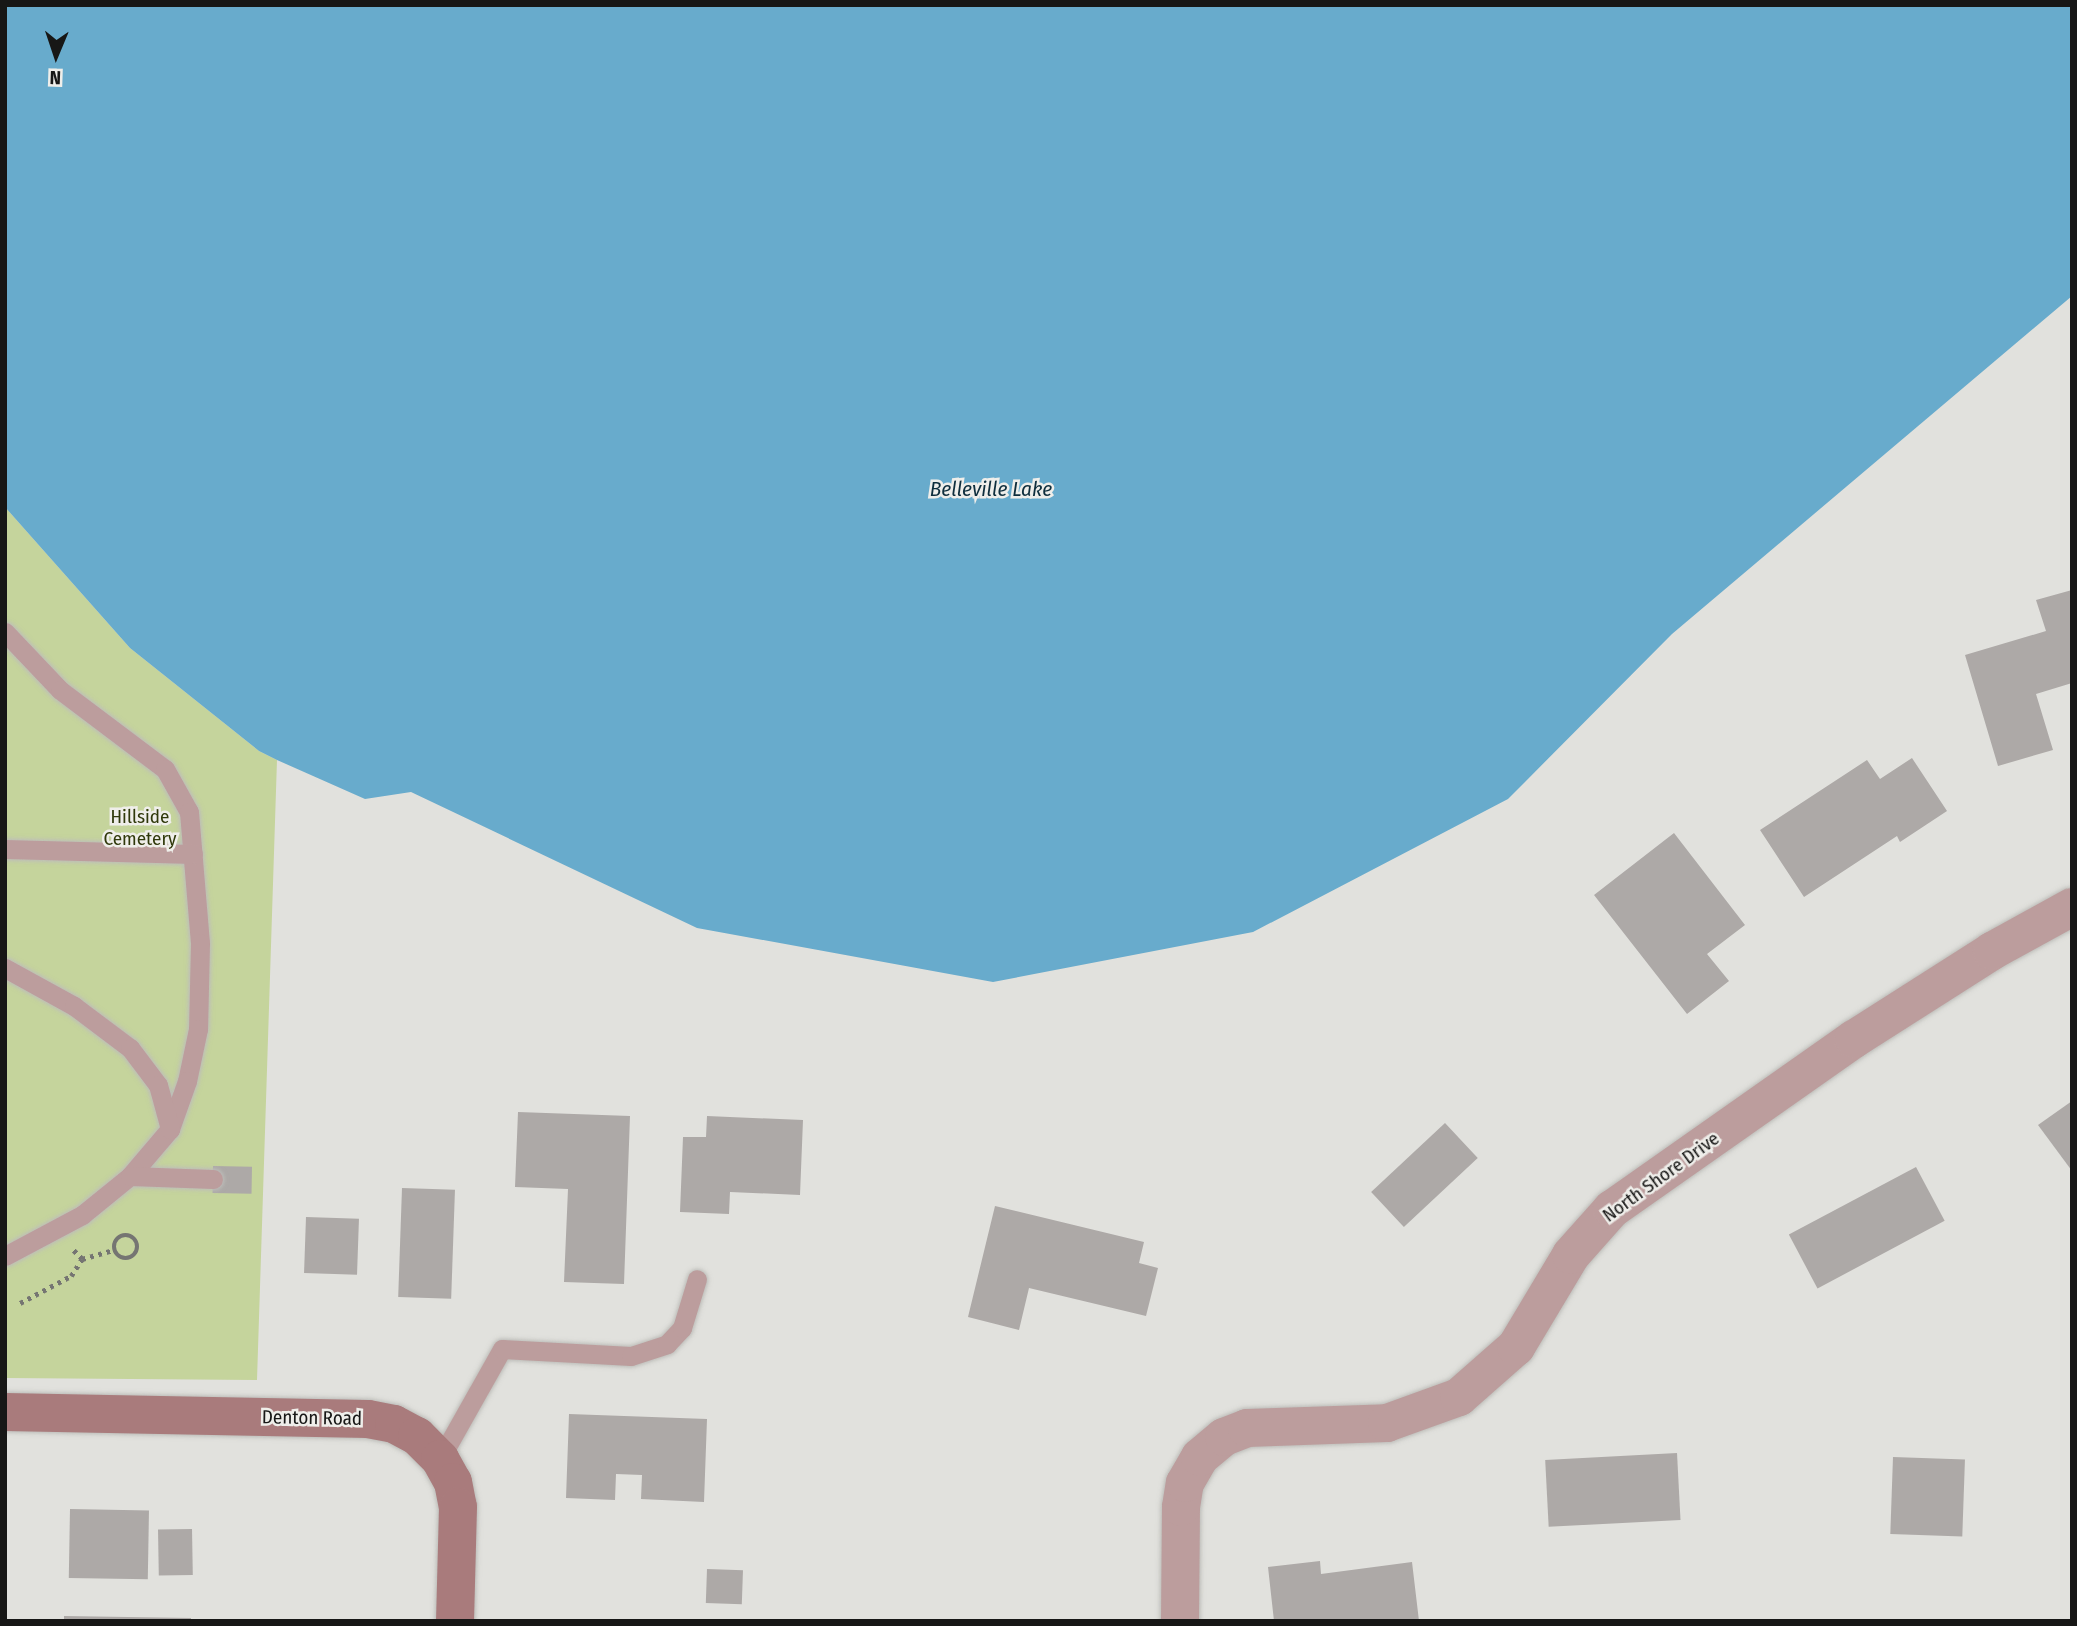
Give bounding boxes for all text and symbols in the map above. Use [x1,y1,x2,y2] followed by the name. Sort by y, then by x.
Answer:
[21,21,91,91] north arrow
[49,66,61,89] text: N
[930,476,1052,502] water label: Belleville Lake
[103,806,177,850] park label: Hillside Cemetery
[1598,1127,1724,1227] street label: North Shore Drive
[262,1406,362,1430] street label: Denton Road

